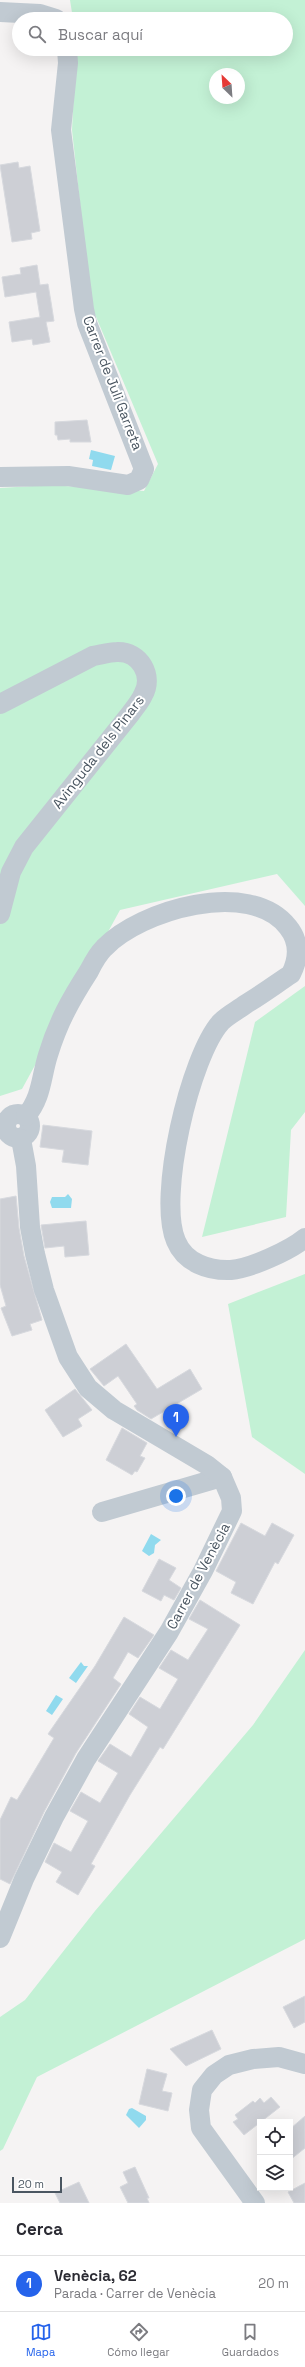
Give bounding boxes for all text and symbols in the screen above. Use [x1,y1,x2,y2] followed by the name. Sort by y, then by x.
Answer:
[12,12,293,56] search box
[26,23,48,45] icon: search
[58,25,143,44] text: Buscar aquí
[209,68,245,104] north arrow
[79,313,147,453] street label: Carrer de Juli Garreta
[48,692,148,812] street label: Avinguda dels Pinars
[163,1404,189,1437] pin: 1
[166,1486,186,1506] your location
[162,1520,234,1632] street label: Carrer de Venècia
[257,2119,293,2191] map controls
[257,2119,293,2155] button: locate
[257,2155,293,2191] button: layers
[12,2175,62,2194] scale bar
[18,2177,44,2191] text: 20 m
[16,2218,63,2240] text: Cerca
[54,2266,137,2285] text: Venècia, 62
[26,2275,32,2292] text: 1
[258,2275,289,2292] text: 20 m
[54,2285,216,2302] text: Parada · Carrer de Venècia
[26,2321,55,2359] tab: Mapa
[107,2321,170,2359] tab: Cómo llegar
[222,2321,279,2359] tab: Guardados

